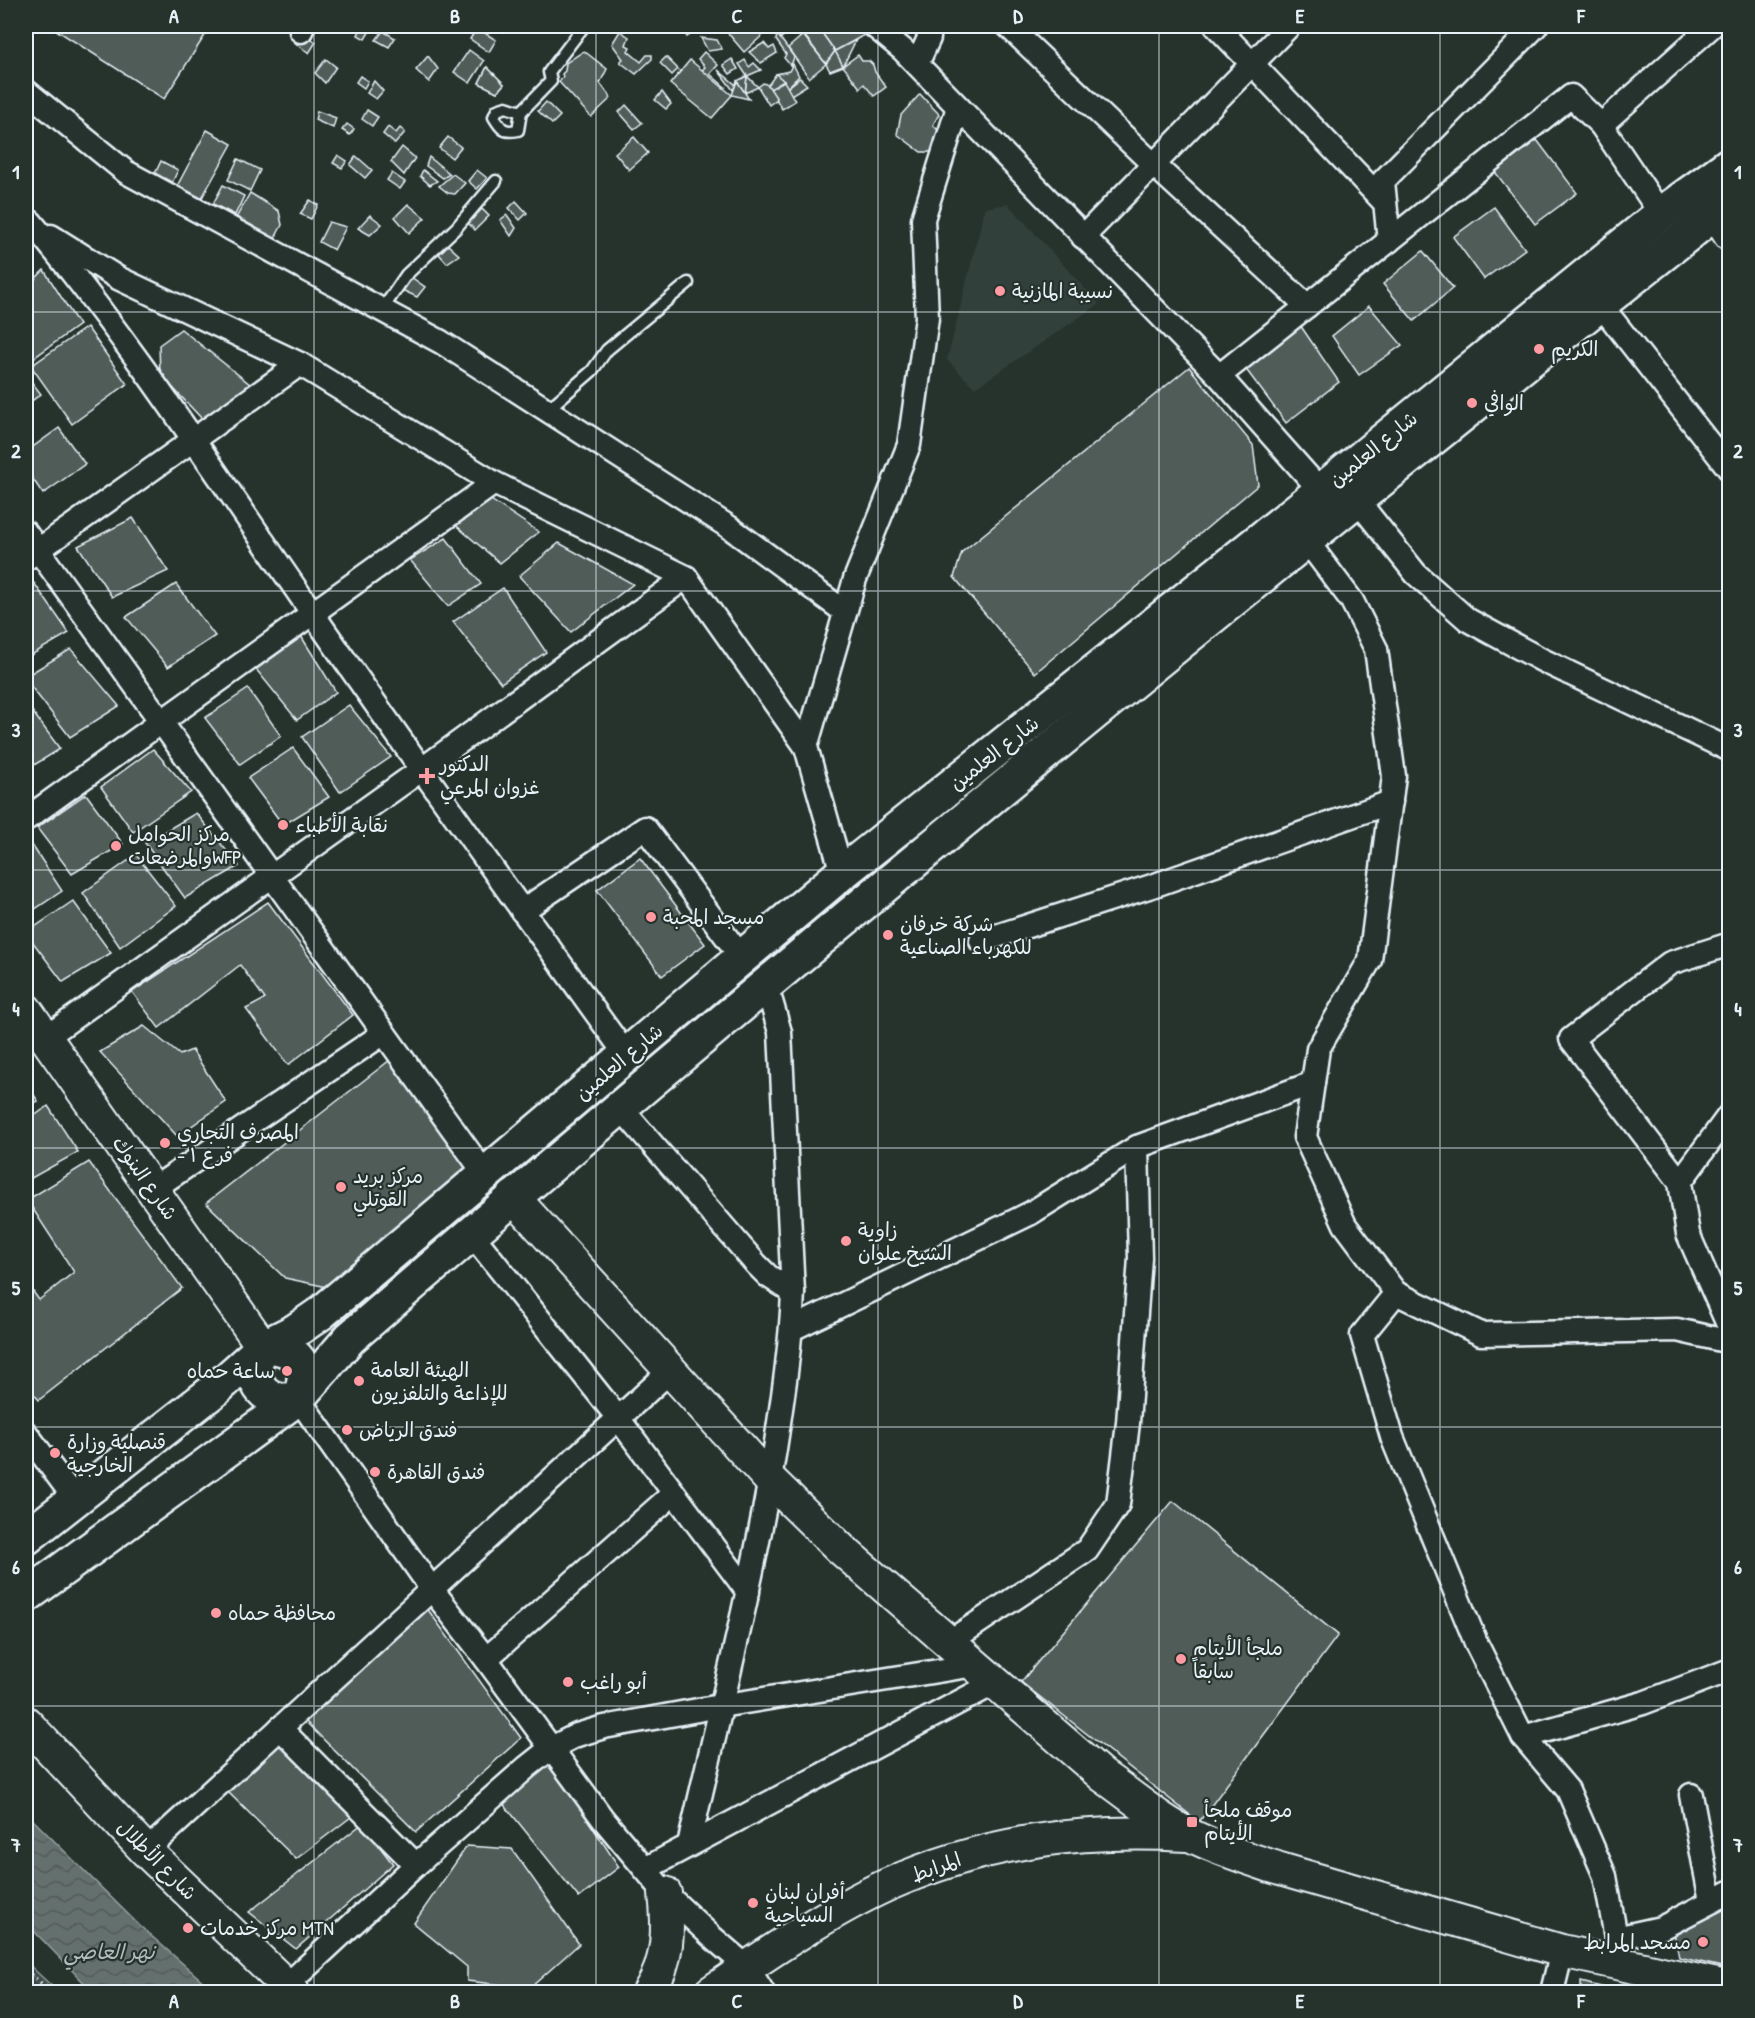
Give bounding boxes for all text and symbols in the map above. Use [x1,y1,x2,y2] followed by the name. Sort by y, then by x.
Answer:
[169,2,179,29] text: A
[450,2,460,29] text: B
[732,2,743,29] text: C
[1013,2,1023,29] text: D
[1296,2,1305,29] text: E
[1576,2,1586,29] text: F
[12,158,20,185] text: 1
[1734,158,1742,185] text: 1
[1012,277,1113,304] place label: نسيبة المازنية
[993,284,1007,298] marker: نسيبة المازنية
[1551,335,1598,364] place label: الكريم
[1532,342,1546,356] marker: الكريم
[1484,389,1524,417] place label: الوافي
[1465,396,1479,410] marker: الوافي
[1323,405,1423,493] street label: شارع العلمين
[11,437,21,464] text: 2
[1733,437,1743,464] text: 2
[943,709,1045,797] street label: شارع العلمين
[12,716,21,743] text: 3
[1734,716,1743,743] text: 3
[438,750,540,805] place label: الدكتور غزوان المرعي
[418,767,436,785] marker: الدكتور غزوان المرعي
[295,811,388,838] place label: نقابة الأطباء
[276,818,290,832] marker: نقابة الأطباء
[128,820,242,870] place label: مركز الحوامل والمرضعاتWFP
[109,839,123,853] marker: مركز الحوامل والمرضعاتWFP
[663,903,764,930] place label: مسجد المحبة
[644,910,658,924] marker: مسجد المحبة
[900,910,1032,960] place label: شركة خرفان للكهرباء الصناعية
[881,928,895,942] marker: شركة خرفان للكهرباء الصناعية
[12,995,20,1022] text: 4
[1734,995,1742,1022] text: 4
[569,1017,669,1107] street label: شارع العلمين
[177,1118,299,1169] place label: المصرف التجاري - فرع ١
[106,1130,184,1226] street label: شارع البنوك
[158,1136,172,1150] marker: المصرف التجاري - فرع ١
[353,1162,423,1217] place label: مركز بريد القوتلي
[334,1180,348,1194] marker: مركز بريد القوتلي
[858,1216,952,1267] place label: زاوية الشيخ علوان
[839,1234,853,1248] marker: زاوية الشيخ علوان
[12,1274,21,1301] text: 5
[1734,1274,1743,1301] text: 5
[371,1356,508,1406] place label: الهيئة العامة للإذاعة والتلفزيون
[187,1357,275,1384] place label: ساعة حماه
[280,1364,294,1378] marker: ساعة حماه
[352,1374,366,1388] marker: الهيئة العامة للإذاعة والتلفزيون
[359,1416,458,1443] place label: فندق الرياض
[340,1423,354,1437] marker: فندق الرياض
[67,1428,166,1478] place label: قنصلية وزارة الخارجية
[48,1446,62,1460] marker: قنصلية وزارة الخارجية
[387,1458,485,1485] place label: فندق القاهرة
[368,1465,382,1479] marker: فندق القاهرة
[12,1553,20,1580] text: 6
[1734,1553,1742,1580] text: 6
[228,1599,336,1626] place label: محافظة حماه
[209,1606,223,1620] marker: محافظة حماه
[1191,1634,1283,1684] place label: ملجأ الأيتام سابقاً
[1174,1652,1188,1666] marker: ملجأ الأيتام سابقاً
[580,1668,647,1695] place label: أبو راغب
[561,1675,575,1689] marker: أبو راغب
[1204,1796,1292,1848] place label: موقف ملجأ الأيتام
[111,1814,203,1906] street label: شارع الأطلال
[1185,1815,1199,1829] marker: موقف ملجأ الأيتام
[10,1831,21,1858] text: 7
[1732,1831,1743,1858] text: 7
[907,1845,965,1888] street label: المرابط
[765,1878,845,1928] place label: أفران لبنان السياحية
[746,1896,760,1910] marker: أفران لبنان السياحية
[200,1914,334,1941] place label: مركز خدمات MTN
[181,1921,195,1935] marker: مركز خدمات MTN
[1583,1928,1691,1955] place label: مسجد المرابط
[1696,1935,1710,1949] marker: مسجد المرابط
[63,1937,157,1970] water label: نهر العاصي
[169,1987,179,2014] text: A
[450,1987,460,2014] text: B
[732,1987,743,2014] text: C
[1013,1987,1023,2014] text: D
[1296,1987,1305,2014] text: E
[1576,1987,1586,2014] text: F

